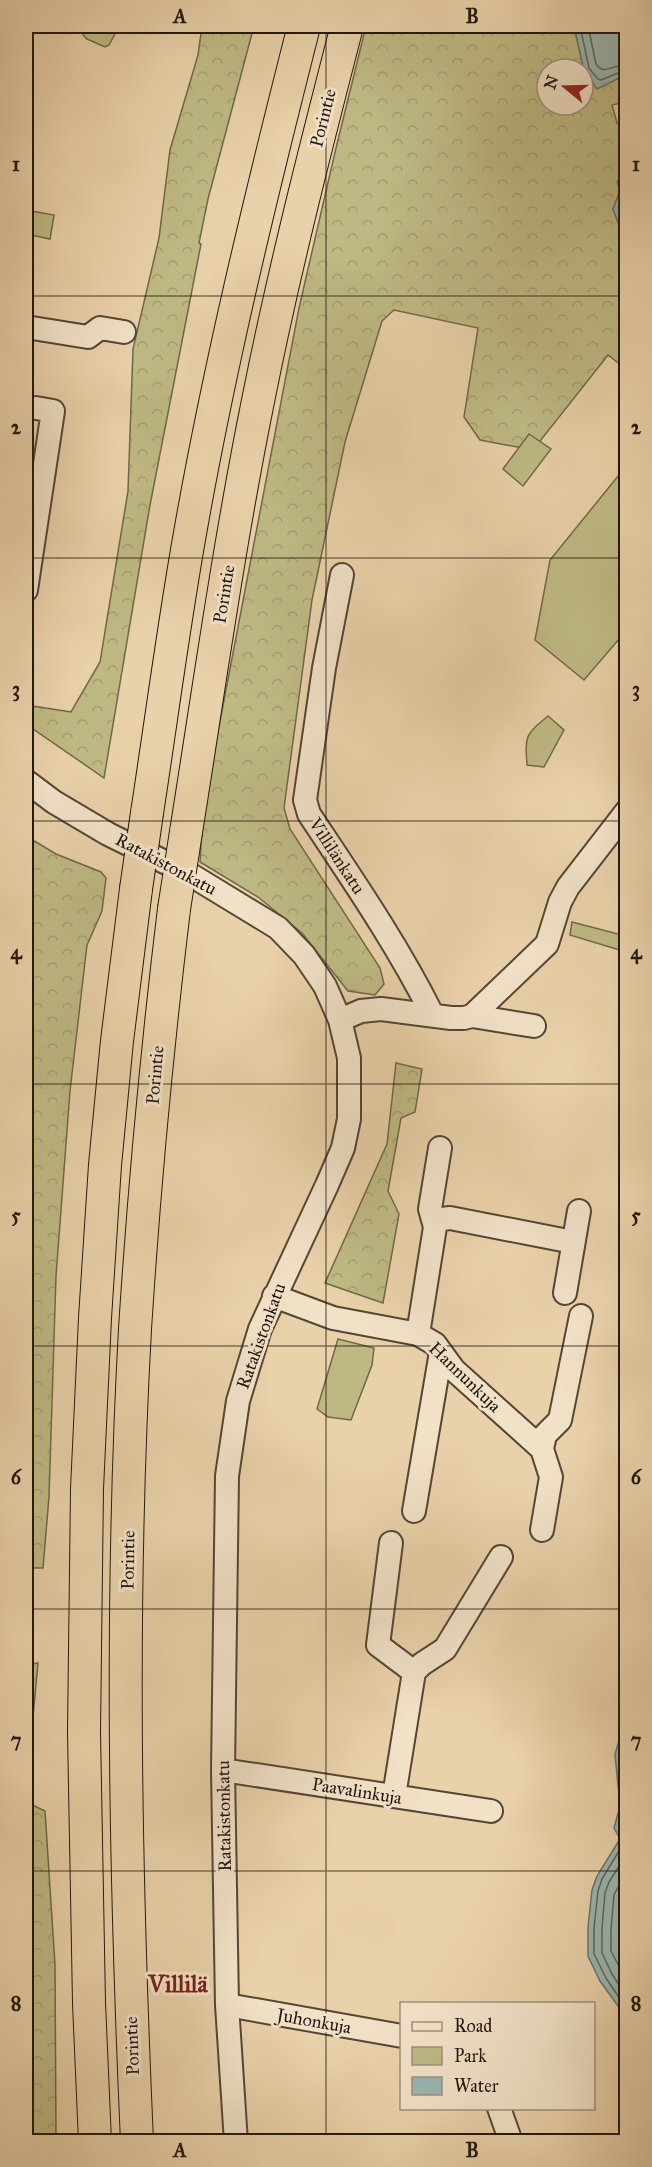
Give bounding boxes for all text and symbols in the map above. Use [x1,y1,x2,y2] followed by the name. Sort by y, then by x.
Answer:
[171,4,187,28] text: A
[465,4,479,28] text: B
[535,57,595,117] north arrow
[540,72,563,92] text: N
[305,87,341,149] street label: Porintie
[12,152,20,176] text: 1
[632,152,640,176] text: 1
[11,415,22,439] text: 2
[631,415,642,439] text: 2
[209,563,239,625] street label: Porintie
[12,677,20,702] text: 3
[632,677,640,702] text: 3
[304,813,370,899] street label: Villilänkatu
[112,828,221,900] street label: Ratakistonkatu
[10,940,22,965] text: 4
[630,940,642,965] text: 4
[141,1045,169,1105] street label: Porintie
[11,1203,21,1227] text: 5
[631,1203,641,1227] text: 5
[232,1280,291,1392] street label: Ratakistonkatu
[424,1337,506,1417] street label: Hannunkuja
[11,1465,23,1489] text: 6
[631,1465,643,1489] text: 6
[116,1530,140,1590] street label: Porintie
[11,1728,22,1752] text: 7
[631,1728,642,1752] text: 7
[212,1760,236,1872] street label: Ratakistonkatu
[310,1773,404,1809] street label: Paavalinkuja
[147,1969,209,1999] district label: Villilä
[11,1991,21,2015] text: 8
[631,1991,641,2015] text: 8
[400,2002,595,2110] legend
[273,2003,353,2039] street label: Juhonkuja
[454,2015,492,2037] text: Road
[120,2016,144,2076] street label: Porintie
[454,2045,487,2067] text: Park
[454,2075,499,2097] text: Water
[171,2138,187,2162] text: A
[465,2138,479,2162] text: B

